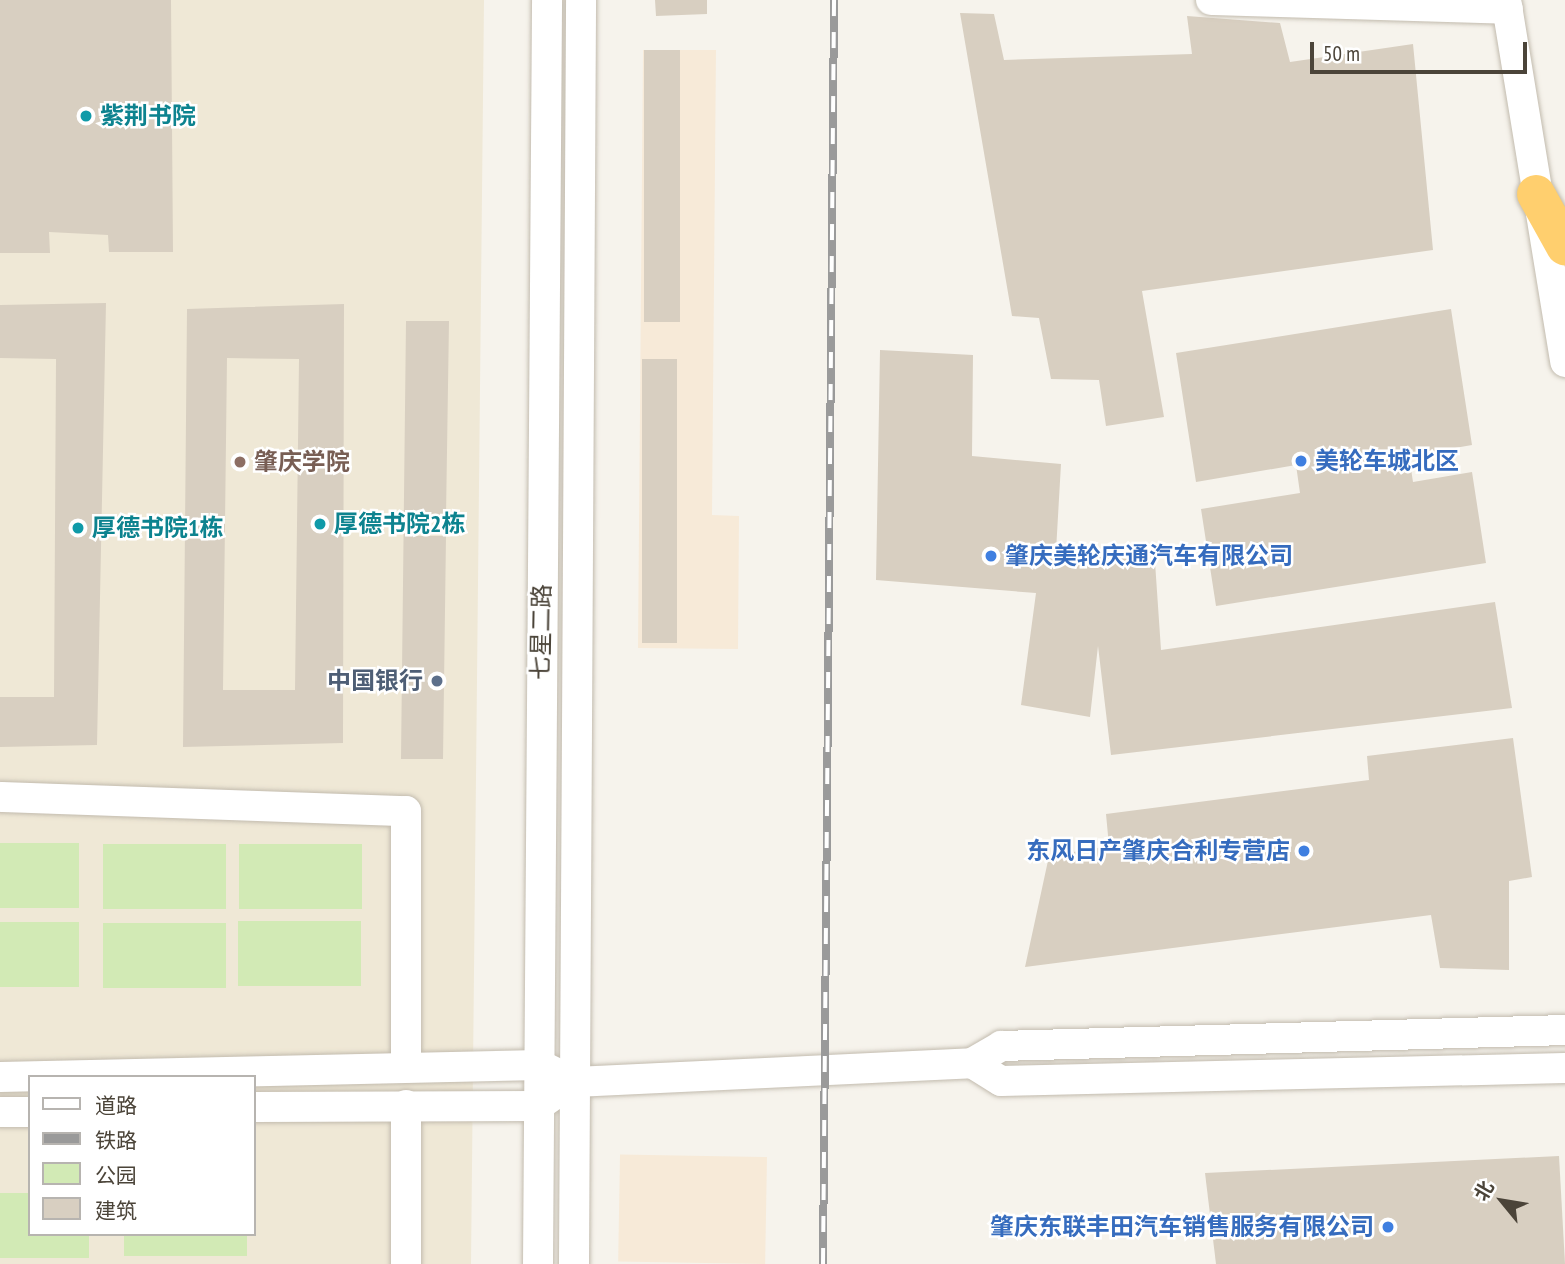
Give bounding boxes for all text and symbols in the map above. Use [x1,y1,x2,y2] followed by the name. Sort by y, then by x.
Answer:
[1313,28,1530,72] scale bar
[1323,40,1360,67] text: 50 m
[100,102,196,130] place label: 紫荆书院
[78,108,94,124] marker: 紫荆书院
[1315,447,1459,475] place label: 美轮车城北区
[254,448,350,476] place label: 肇庆学院
[1293,453,1309,469] marker: 美轮车城北区
[232,454,248,470] marker: 肇庆学院
[334,510,465,538] place label: 厚德书院2栋
[92,514,223,542] place label: 厚德书院1栋
[312,516,328,532] marker: 厚德书院2栋
[70,520,86,536] marker: 厚德书院1栋
[1005,542,1293,570] place label: 肇庆美轮庆通汽车有限公司
[983,548,999,564] marker: 肇庆美轮庆通汽车有限公司
[526,584,556,680] street label: 七星二路
[327,667,423,695] place label: 中国银行
[429,673,445,689] marker: 中国银行
[1026,837,1290,865] place label: 东风日产肇庆合利专营店
[1296,843,1312,859] marker: 东风日产肇庆合利专营店
[28,1075,256,1236] legend
[95,1092,137,1119] text: 道路
[95,1127,137,1154] text: 铁路
[95,1162,137,1189] text: 公园
[1467,1166,1537,1236] north arrow
[1469,1176,1499,1205] text: 北
[95,1197,137,1224] text: 建筑
[990,1213,1374,1241] place label: 肇庆东联丰田汽车销售服务有限公司
[1380,1219,1396,1235] marker: 肇庆东联丰田汽车销售服务有限公司

